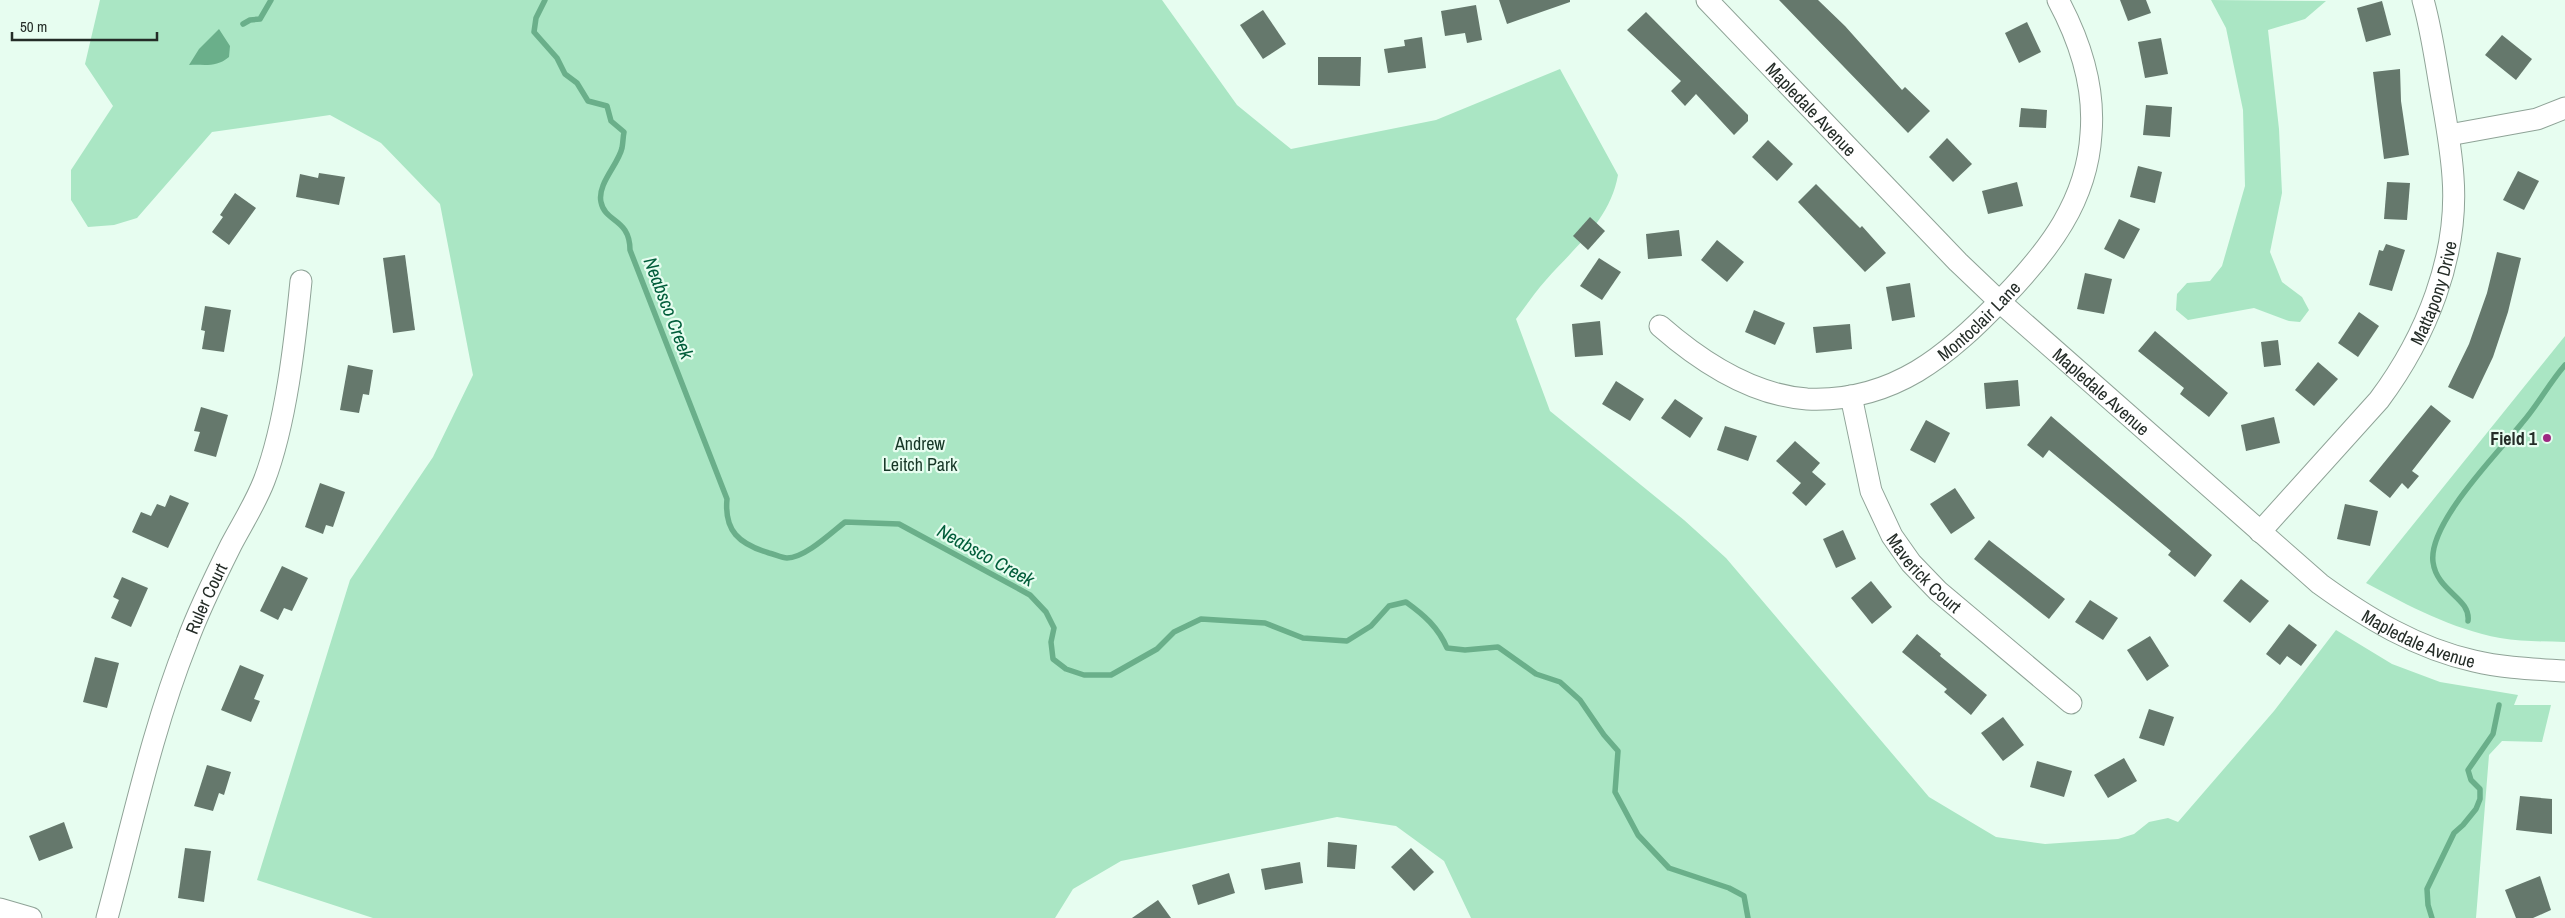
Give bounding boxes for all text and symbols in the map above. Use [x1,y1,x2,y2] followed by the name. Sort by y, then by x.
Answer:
[12,10,158,42] scale bar
[20,16,47,37] text: 50 m
[1760,57,1862,161] street label: Mapledale Avenue
[2404,239,2462,349] street label: Mattapony Drive
[638,253,701,364] water label: Neabsco Creek
[1932,275,2026,366] street label: Montoclair Lane
[2048,342,2155,441] street label: Mapledale Avenue
[2490,426,2538,451] place label: Field 1
[883,431,958,477] park label: Andrew Leitch Park
[2541,432,2553,444] marker: Field 1
[933,518,1040,593] water label: Neabsco Creek
[1881,528,1967,618] street label: Maverick Court
[179,559,233,638] street label: Ruler Court
[2357,603,2478,673] street label: Mapledale Avenue

